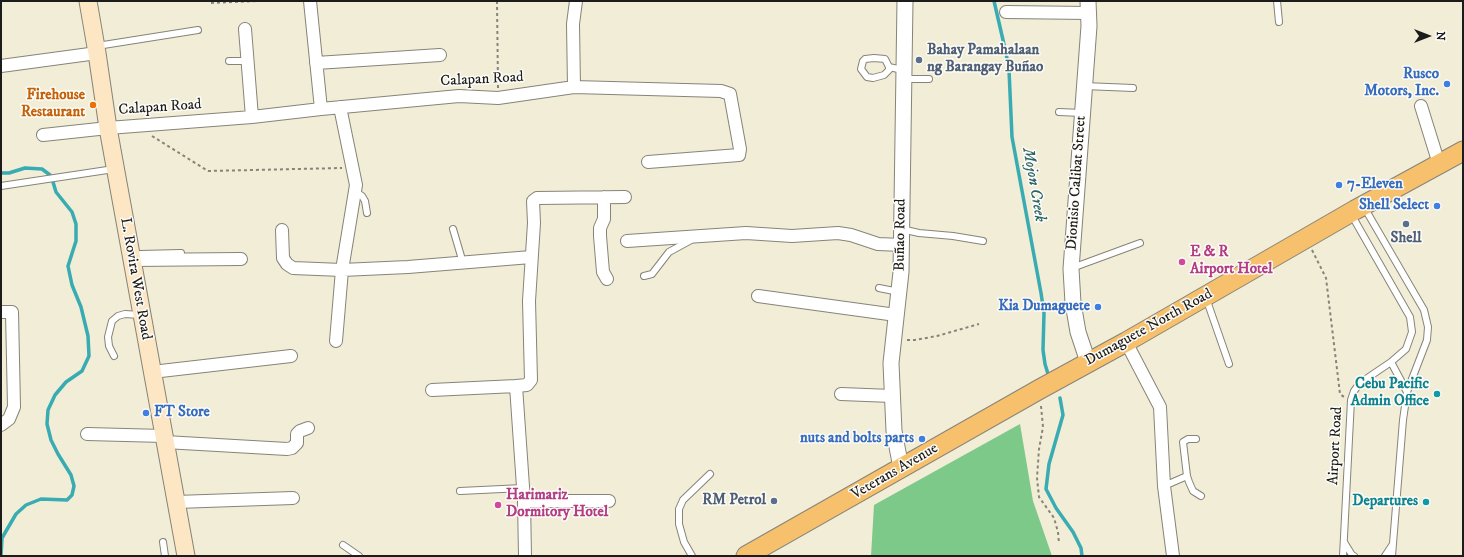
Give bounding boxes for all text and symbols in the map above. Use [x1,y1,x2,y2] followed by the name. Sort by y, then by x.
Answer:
[1408,16,1448,56] north arrow
[1433,31,1447,41] text: N
[927,42,1043,77] place label: Bahay Pamahalaan ng Barangay Buñao
[914,55,924,65] marker: Bahay Pamahalaan ng Barangay Buñao
[1364,66,1439,101] place label: Rusco Motors, Inc.
[440,69,524,91] street label: Calapan Road
[1442,79,1452,89] marker: Rusco Motors, Inc.
[21,87,85,122] place label: Firehouse Restaurant
[118,96,202,120] street label: Calapan Road
[88,100,98,110] marker: Firehouse Restaurant
[1063,115,1091,251] street label: Dionisio Calibat Street
[1017,146,1049,224] water label: Mojon Creek
[1347,176,1403,194] place label: 7-Eleven
[1334,180,1344,190] marker: 7-Eleven
[1359,197,1429,215] place label: Shell Select
[891,199,911,271] street label: Buñao Road
[1432,201,1442,211] marker: Shell Select
[115,217,155,341] street label: L. Rovira West Road
[1401,219,1411,229] marker: Shell
[1391,230,1421,248] place label: Shell
[1190,244,1273,279] place label: E & R Airport Hotel
[1177,257,1187,267] marker: E & R Airport Hotel
[1082,286,1216,370] street label: Dumaguete North Road
[998,298,1090,316] place label: Kia Dumaguete
[1093,302,1103,312] marker: Kia Dumaguete
[1351,376,1429,411] place label: Cebu Pacific Admin Office
[1432,389,1442,399] marker: Cebu Pacific Admin Office
[154,404,210,422] place label: FT Store
[1325,406,1347,486] street label: Airport Road
[141,408,151,418] marker: FT Store
[800,430,914,448] place label: nuts and bolts parts
[917,434,927,444] marker: nuts and bolts parts
[848,440,942,504] street label: Veterans Avenue
[506,487,608,522] place label: Harimariz Dormitory Hotel
[702,492,766,510] place label: RM Petrol
[1352,493,1418,511] place label: Departures
[769,496,779,506] marker: RM Petrol
[1421,497,1431,507] marker: Departures
[493,500,503,510] marker: Harimariz Dormitory Hotel

